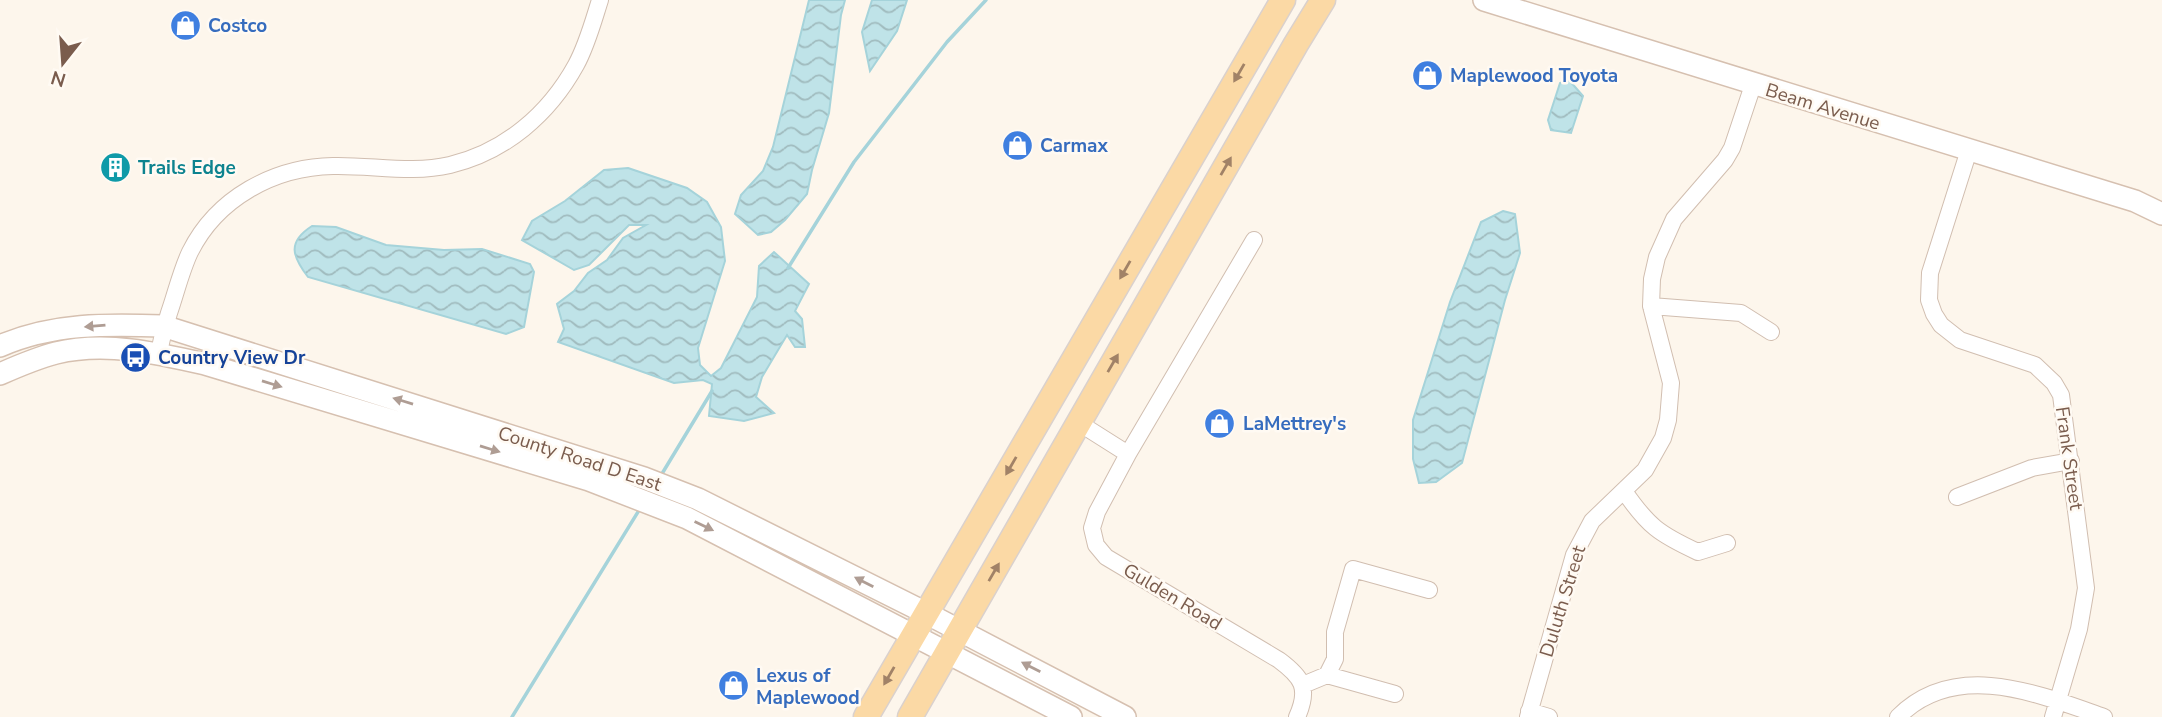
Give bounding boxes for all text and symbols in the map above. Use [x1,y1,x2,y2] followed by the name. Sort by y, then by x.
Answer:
[168,8,202,42] shop icon: Costco
[208,13,267,39] place label: Costco
[28,28,98,98] north arrow
[1410,58,1444,92] shop icon: Maplewood Toyota
[1233,63,1246,82] one-way arrow
[1450,63,1618,89] place label: Maplewood Toyota
[48,64,69,93] text: N
[1762,77,1883,137] street label: Beam Avenue
[1000,128,1034,162] shop icon: Carmax
[1040,133,1108,159] place label: Carmax
[98,150,132,184] building icon: Trails Edge
[138,155,236,181] place label: Trails Edge
[1220,156,1232,176] one-way arrow
[1119,260,1131,279] one-way arrow
[84,321,106,332] one-way arrow
[118,340,152,374] bus stop icon: Country View Dr
[158,345,306,371] place label: Country View Dr
[1107,354,1119,373] one-way arrow
[262,380,283,390] one-way arrow
[392,396,413,406] one-way arrow
[2049,405,2089,512] street label: Frank Street
[1203,406,1237,440] shop icon: LaMettrey's
[1243,411,1346,437] place label: LaMettrey's
[495,420,665,498] street label: County Road D East
[480,445,501,455] one-way arrow
[1004,457,1017,476] one-way arrow
[694,521,714,532] one-way arrow
[1534,542,1592,660] street label: Duluth Street
[1118,557,1227,637] street label: Gulden Road
[988,562,1000,581] one-way arrow
[854,577,874,589] one-way arrow
[1021,662,1041,673] one-way arrow
[756,663,860,711] place label: Lexus of Maplewood
[883,667,895,686] one-way arrow
[716,669,750,703] shop icon: Lexus of Maplewood

